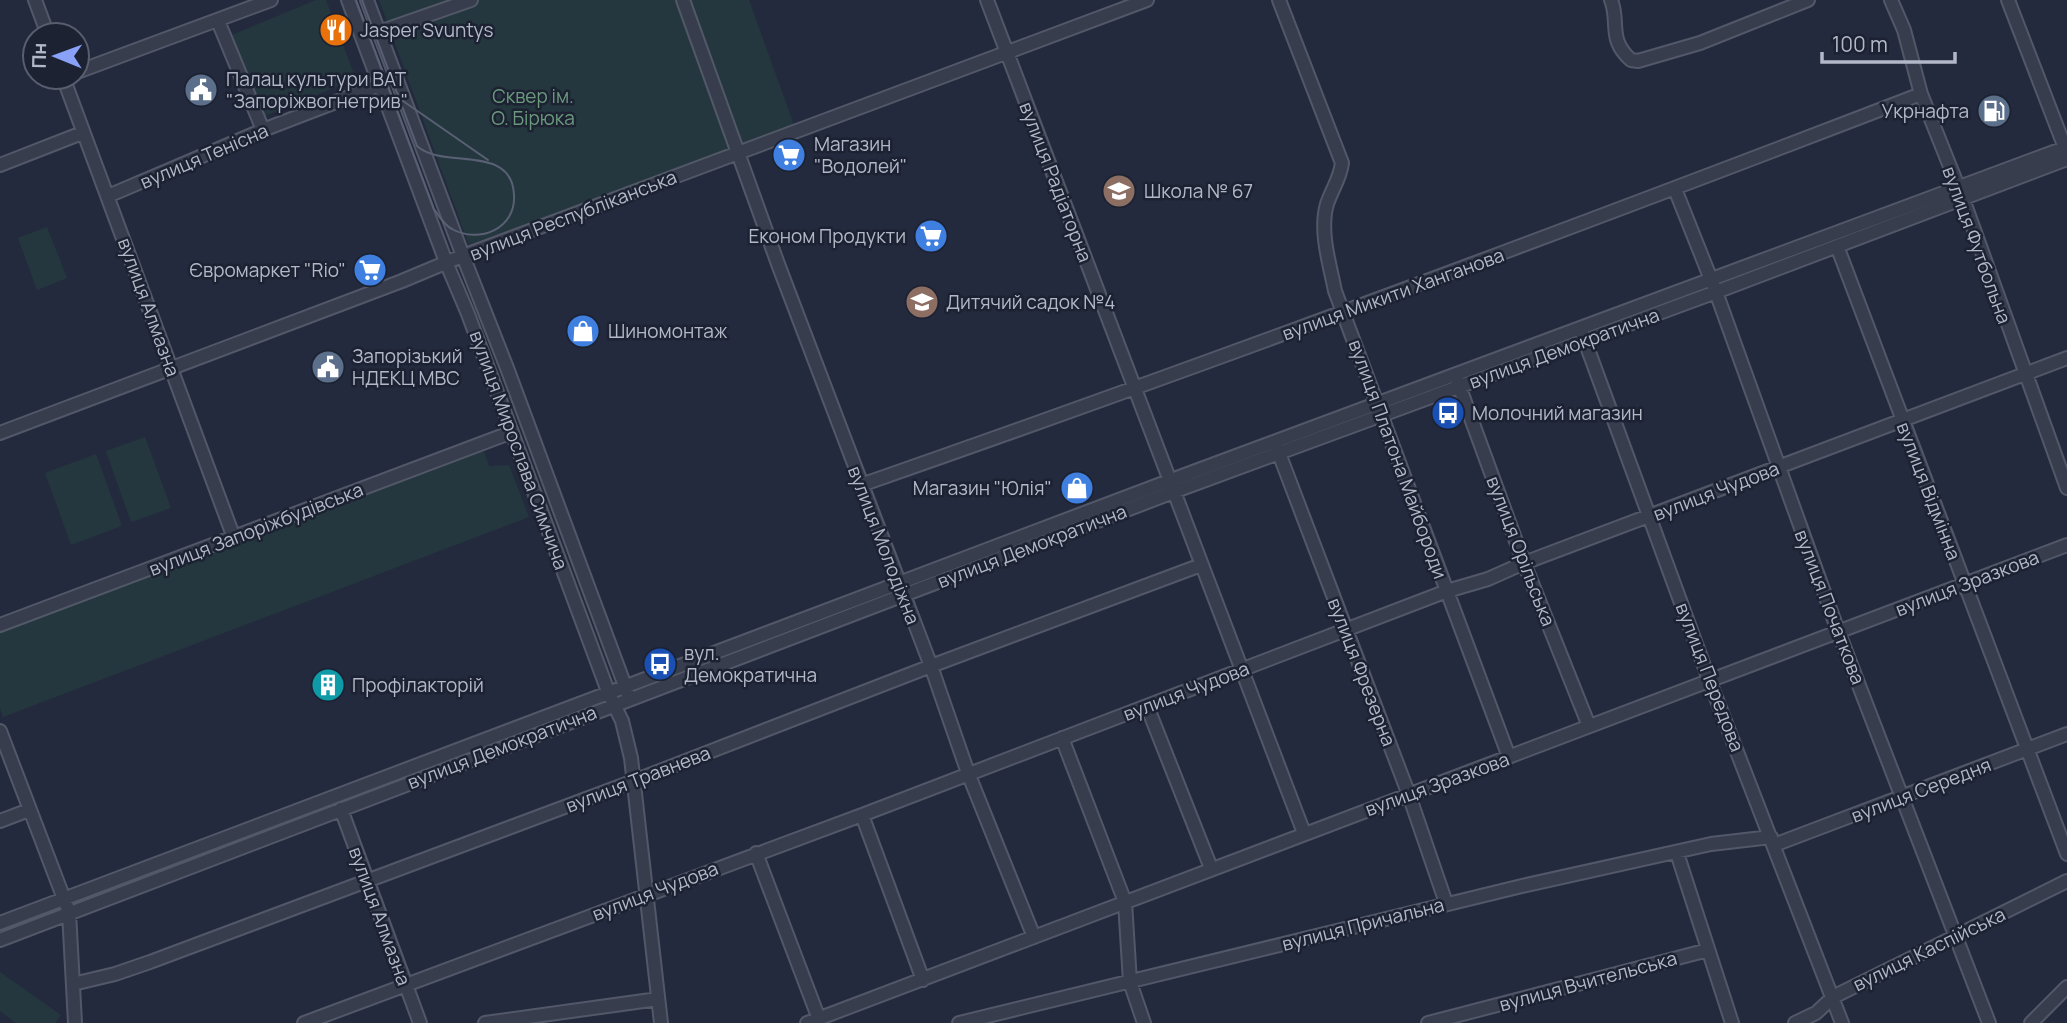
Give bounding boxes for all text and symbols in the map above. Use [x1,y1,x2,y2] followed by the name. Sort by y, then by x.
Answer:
[317,11,355,49] restaurant icon: Jasper Svuntys
[360,17,494,43] place label: Jasper Svuntys
[21,21,91,91] north arrow
[1822,21,1955,65] scale bar
[1832,30,1888,58] text: 100 m
[26,43,52,69] text: Пн
[226,66,408,114] place label: Палац культури ВАТ "Запоріжвогнетрив"
[182,71,220,109] public building icon: Палац культури ВАТ "Запоріжвогнетрив"
[491,83,575,131] park label: Сквер ім. О. Бірюка
[1975,92,2013,130] fuel station icon: Укрнафта
[1013,98,1099,266] street label: вулиця Радіаторна
[1881,98,1969,124] place label: Укрнафта
[136,117,272,195] street label: вулиця Тенісна
[814,131,907,179] place label: Магазин "Водолей"
[770,136,808,174] supermarket icon: Магазин "Водолей"
[466,163,680,267] street label: вулиця Республіканська
[1936,163,2018,327] street label: вулиця Футбольна
[1100,172,1138,210] school or university icon: Школа № 67
[1144,178,1253,204] place label: Школа № 67
[912,217,950,255] supermarket icon: Економ Продукти
[748,223,906,249] place label: Економ Продукти
[112,234,186,380] street label: вулиця Алмазна
[1278,242,1508,346] street label: вулиця Микити Ханганова
[351,251,389,289] supermarket icon: Євромаркет "Rio"
[189,257,346,283] place label: Євромаркет "Rio"
[903,283,941,321] school or university icon: Дитячий садок №4
[946,289,1115,315] place label: Дитячий садок №4
[1465,301,1663,395] street label: вулиця Демократична
[564,312,602,350] shop icon: Шиномонтаж
[608,318,728,344] place label: Шиномонтаж
[464,327,574,573] street label: вулиця Мирослава Симчича
[1343,336,1453,582] street label: вулиця Платона Майбороди
[352,343,462,391] place label: Запорізький НДЕКЦ МВС
[309,348,347,386] public building icon: Запорізький НДЕКЦ МВС
[1429,394,1467,432] bus stop icon: Молочний магазин
[1472,400,1643,426] place label: Молочний магазин
[1891,418,1967,564] street label: вулиця Відмінна
[1649,455,1783,527] street label: вулиця Чудова
[842,462,926,628] street label: вулиця Молодіжна
[1058,469,1096,507] shop icon: Магазин "Юлія"
[1480,472,1562,630] street label: вулиця Орільська
[913,475,1052,501] place label: Магазин "Юлія"
[145,476,367,582] street label: вулиця Запоріжбудівська
[934,498,1130,594] street label: вулиця Демократична
[1789,526,1871,688] street label: вулиця Початкова
[1892,544,2042,622] street label: вулиця Зразкова
[1322,594,1402,750] street label: вулиця Фрезерна
[1670,599,1750,755] street label: вулиця Передова
[684,640,817,688] place label: вул. Демократична
[641,645,679,683] bus stop icon: вул. Демократична
[1119,655,1253,727] street label: вулиця Чудова
[309,666,347,704] building icon: Профілакторій
[352,672,484,698] place label: Профілакторій
[404,699,600,795] street label: вулиця Демократична
[562,739,714,819] street label: вулиця Травнева
[1361,746,1513,822] street label: вулиця Зразкова
[1847,751,1995,829] street label: вулиця Середня
[343,843,417,989] street label: вулиця Алмазна
[588,855,722,927] street label: вулиця Чудова
[1279,891,1447,957] street label: вулиця Причальна
[1848,901,2010,997] street label: вулиця Каспійська
[1496,945,1680,1017] street label: вулиця Вчительська

